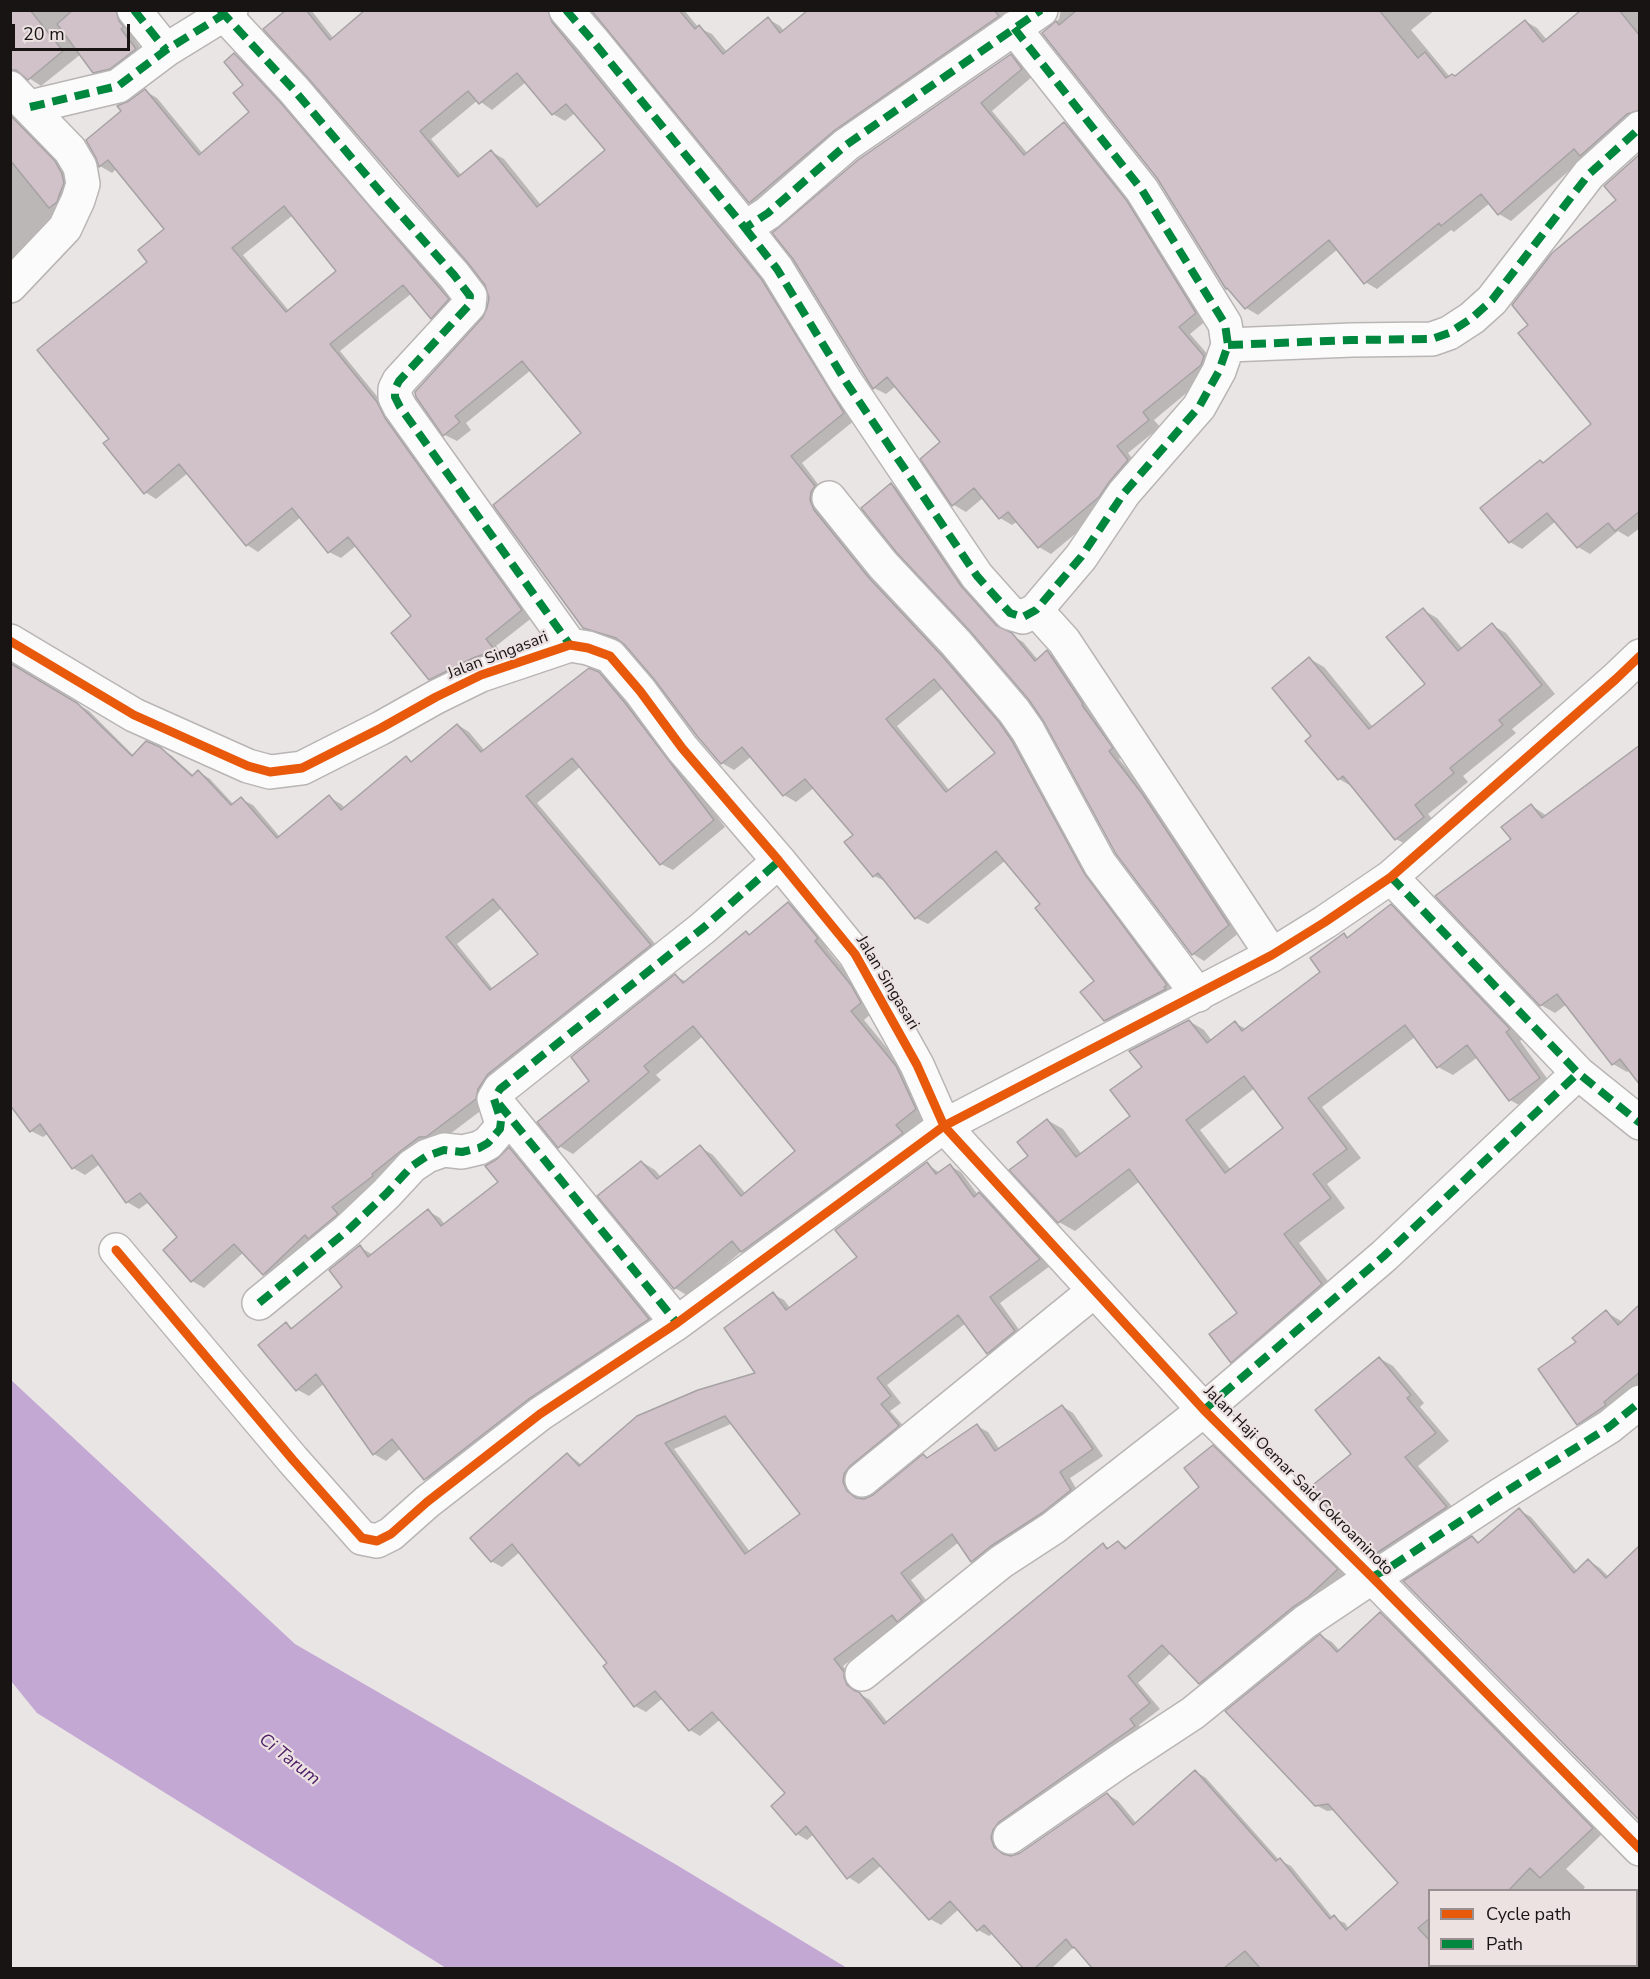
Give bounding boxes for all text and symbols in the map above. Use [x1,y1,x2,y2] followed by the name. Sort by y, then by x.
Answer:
[15,12,134,50] scale bar
[23,22,65,46] text: 20 m
[445,628,551,684] street label: Jalan Singasari
[851,933,923,1033] street label: Jalan Singasari
[1199,1382,1397,1580] street label: Jalan Haji Oemar Said Cokroaminoto
[254,1729,324,1791] water label: Ci Tarum
[1428,1889,1638,1967] legend
[1486,1902,1571,1926] text: Cycle path
[1486,1932,1523,1956] text: Path

